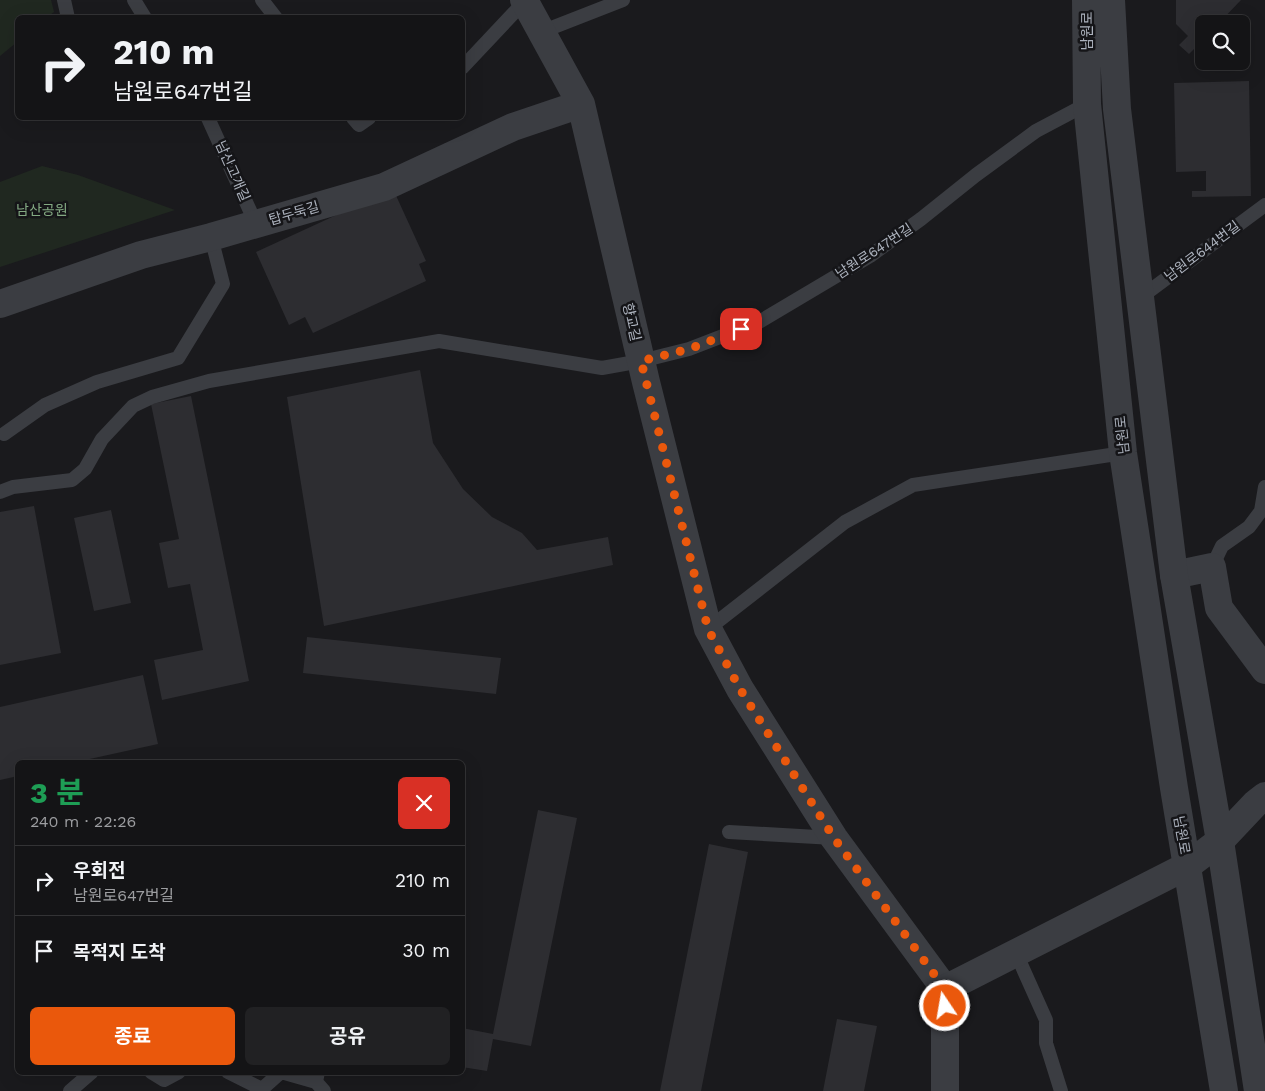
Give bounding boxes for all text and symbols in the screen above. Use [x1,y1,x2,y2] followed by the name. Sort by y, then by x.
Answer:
[1079,12,1095,50] street label: 남원로
[1195,15,1250,70] map controls
[1195,15,1250,70] button: search
[113,31,214,73] text: 210 m
[30,35,95,100] icon: right
[113,79,252,104] text: 남원로647번길
[213,138,253,204] street label: 남산고개길
[267,198,321,228] street label: 탑두둑길
[16,202,68,218] park label: 남산공원
[1161,218,1243,284] street label: 남원로644번길
[832,220,916,282] street label: 남원로647번길
[620,301,644,343] street label: 향교길
[720,308,762,350] pin
[727,315,755,343] icon: arrive
[1112,415,1132,455] street label: 남원로
[30,775,84,810] text: 3 분
[398,777,450,829] button: close
[30,812,136,831] text: 240 m · 22:26
[1171,815,1193,856] street label: 남원로
[73,859,125,882] text: 우회전
[30,867,58,895] icon: right
[395,869,450,892] text: 210 m
[73,886,174,905] text: 남원로647번길
[30,937,58,965] icon: arrive
[403,939,450,962] text: 30 m
[73,941,166,964] text: 목적지 도착
[918,979,970,1031] position arrow
[30,1007,235,1065] button: 종료
[245,1007,450,1065] button: 공유

